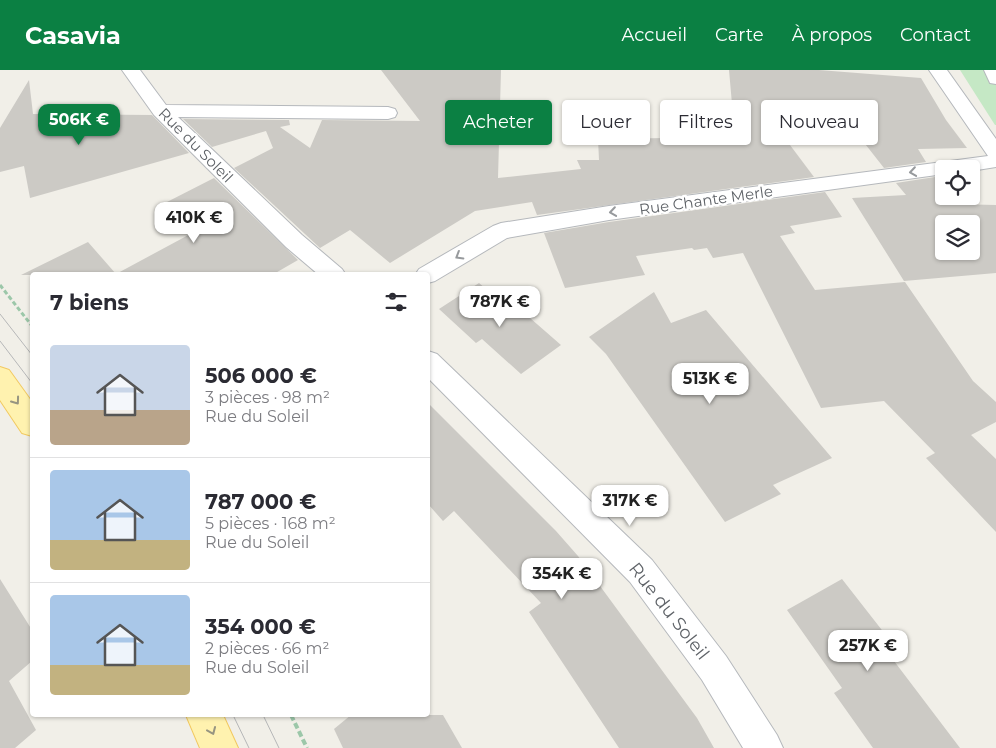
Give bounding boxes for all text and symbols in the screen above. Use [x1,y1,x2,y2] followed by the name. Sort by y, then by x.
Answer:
[25,21,121,50] text: Casavia
[622,24,687,46] text: Accueil
[715,24,764,46] text: Carte
[792,24,872,46] text: À propos
[900,24,971,46] text: Contact
[445,100,552,145] chip: Acheter
[562,100,650,145] chip: Louer
[660,100,751,145] chip: Filtres
[761,100,878,145] chip: Nouveau
[38,104,120,146] pin: 506K €
[155,104,237,186] street label: Rue du Soleil
[49,110,109,129] text: 506K €
[935,160,980,260] map controls
[935,160,980,205] button: locate
[909,166,917,176] one-way arrow
[638,181,774,219] street label: Rue Chante Merle
[153,202,235,244] pin: 410K €
[609,206,617,217] one-way arrow
[165,208,223,227] text: 410K €
[935,215,980,260] button: layers
[456,250,465,260] one-way arrow
[459,286,541,328] pin: 787K €
[382,288,410,316] icon: filters
[50,290,129,315] text: 7 biens
[470,292,530,311] text: 787K €
[669,362,751,405] pin: 513K €
[205,363,317,388] text: 506 000 €
[90,365,150,425] icon: home
[683,369,737,388] text: 513K €
[205,388,330,407] text: 3 pièces · 98 m²
[10,395,19,405] one-way arrow
[205,407,309,426] text: Rue du Soleil
[589,484,671,527] pin: 317K €
[205,489,316,514] text: 787 000 €
[90,490,150,550] icon: home
[602,491,658,510] text: 317K €
[205,514,336,533] text: 5 pièces · 168 m²
[205,533,309,552] text: Rue du Soleil
[521,558,603,600] pin: 354K €
[624,558,714,664] street label: Rue du Soleil
[532,564,592,583] text: 354K €
[205,614,316,639] text: 354 000 €
[90,615,150,675] icon: home
[827,630,909,672] pin: 257K €
[839,636,897,655] text: 257K €
[205,639,329,658] text: 2 pièces · 66 m²
[205,658,309,677] text: Rue du Soleil
[205,726,216,735] one-way arrow

